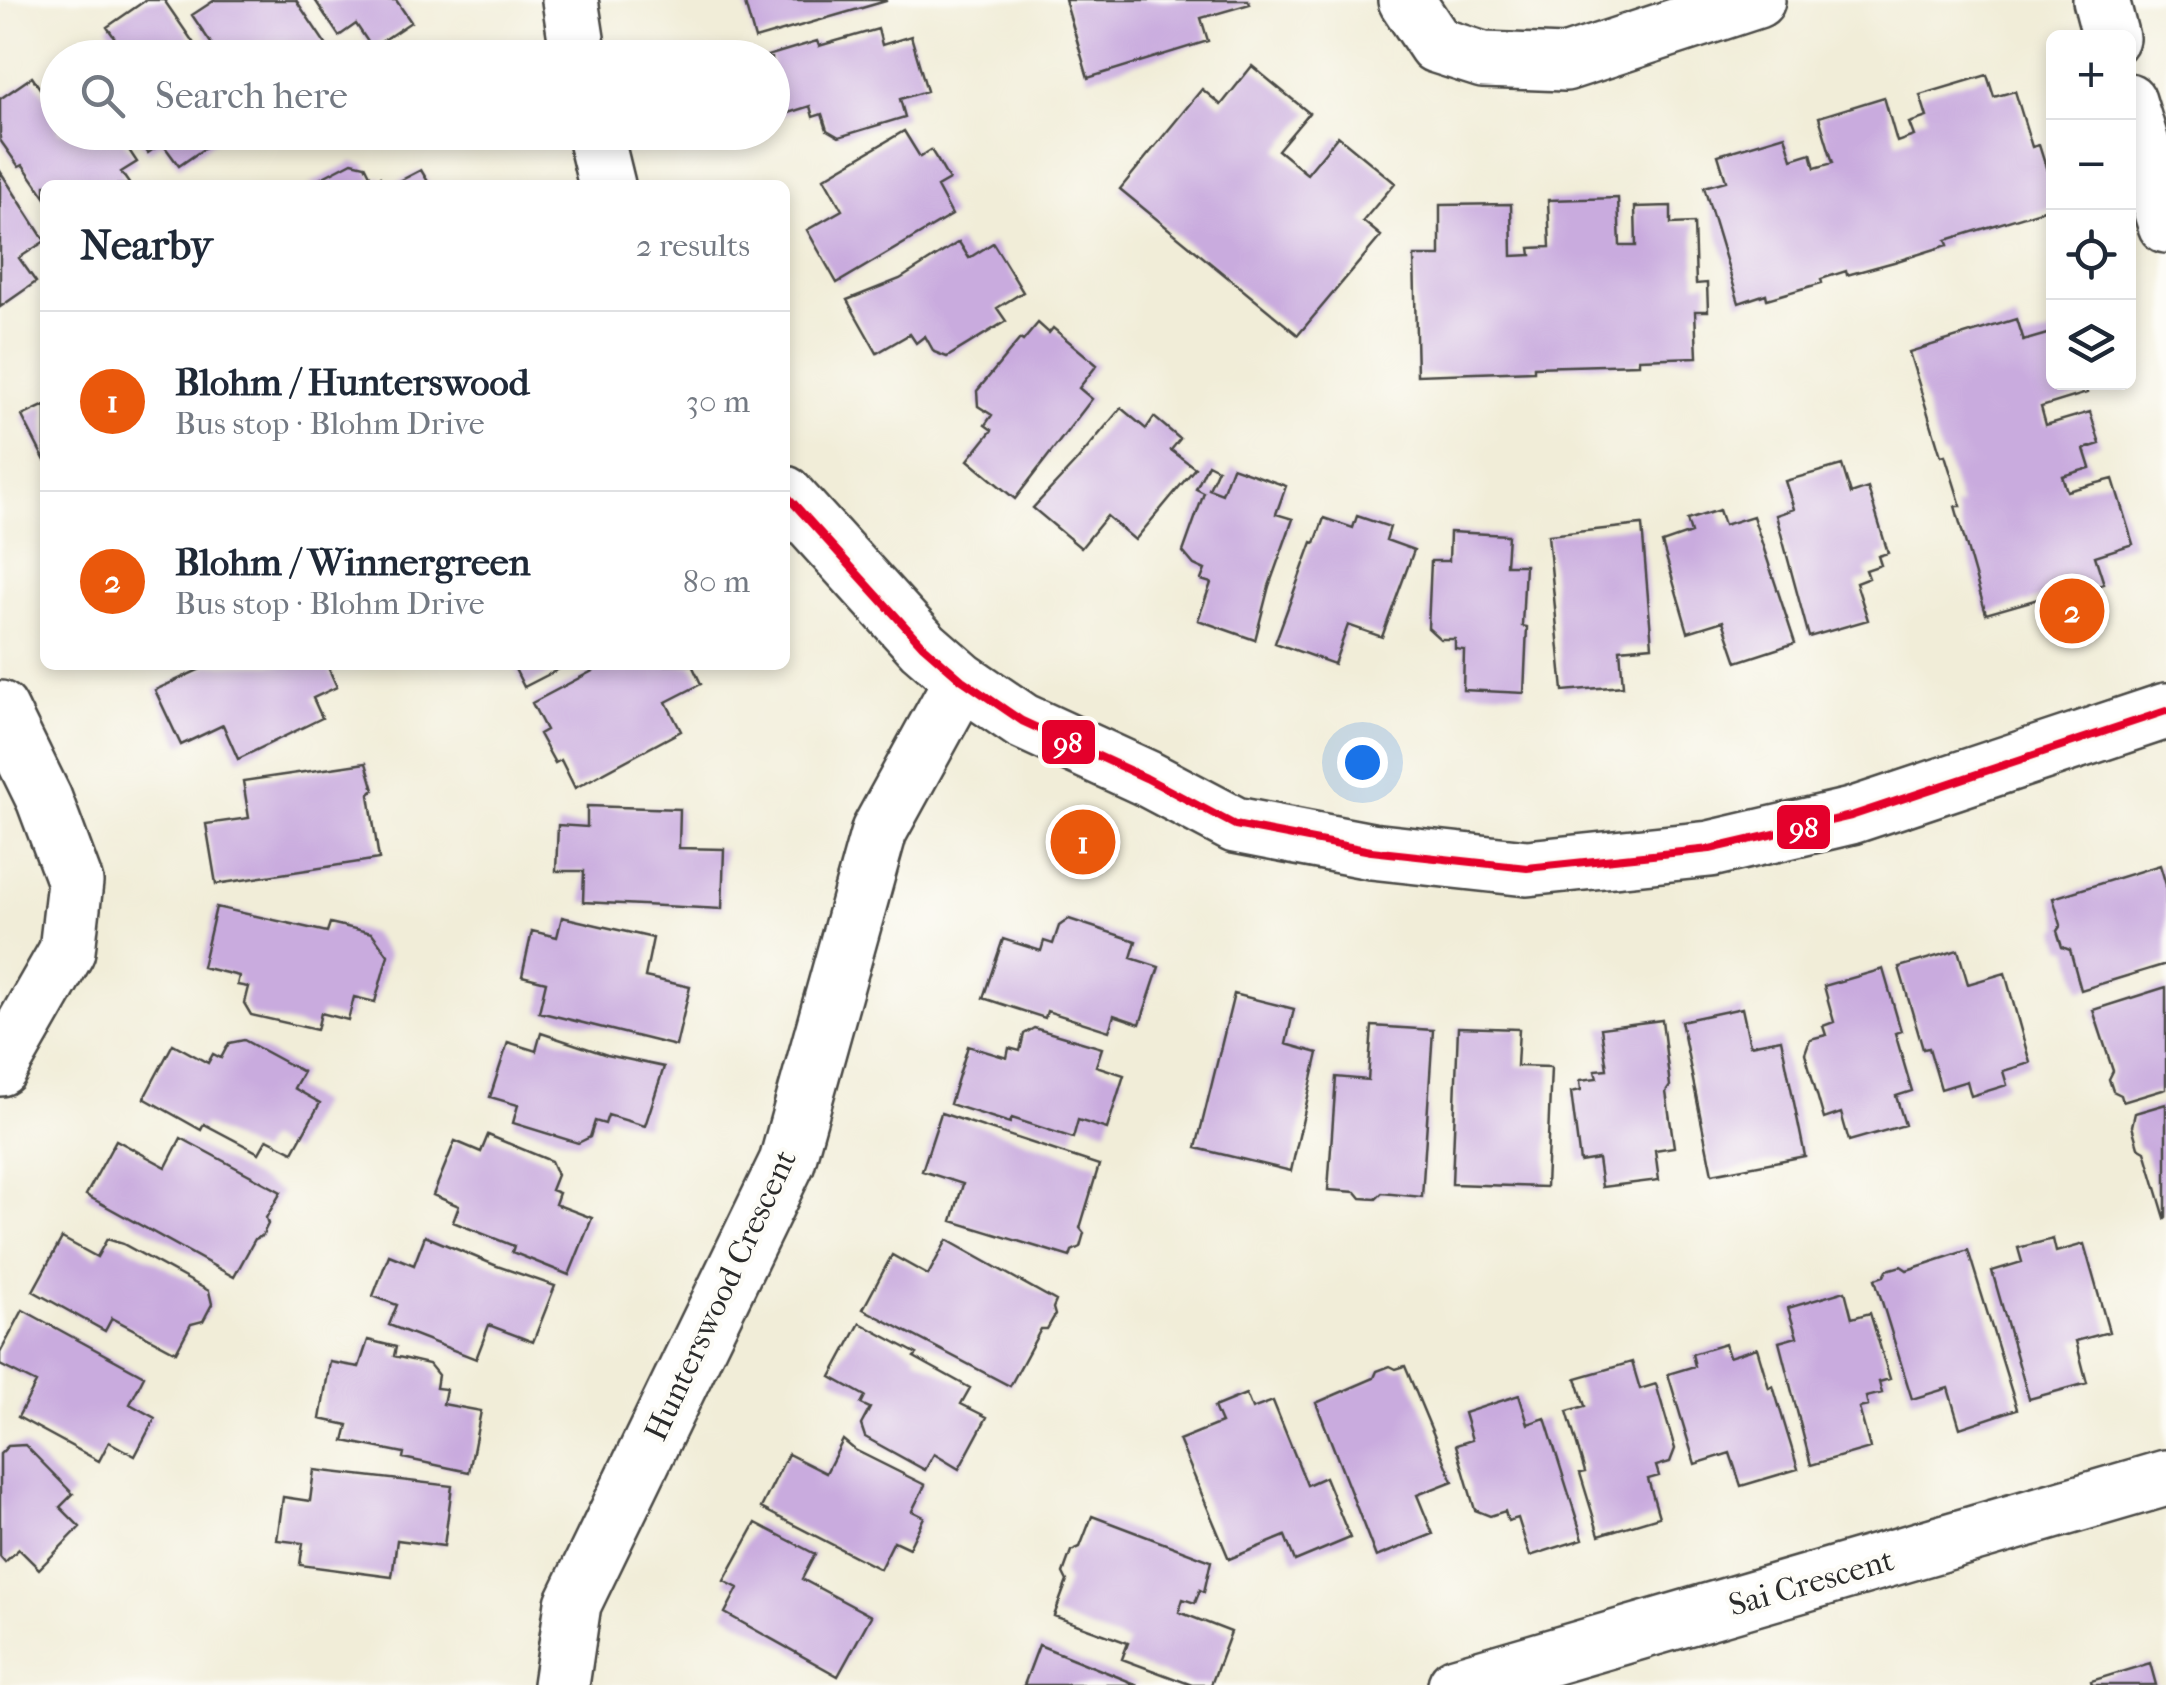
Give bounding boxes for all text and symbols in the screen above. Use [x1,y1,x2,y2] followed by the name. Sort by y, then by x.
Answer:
[2046,30,2136,390] map controls
[2046,30,2136,120] button: +
[40,40,790,150] search box
[75,68,130,123] icon: search
[155,73,348,118] text: Search here
[2046,120,2136,210] button: −
[2046,210,2136,300] button: locate
[80,221,212,270] text: Nearby
[636,227,750,264] text: 2 results
[2046,300,2136,390] button: layers
[175,360,530,405] text: Blohm / Hunterswood
[107,383,118,420] text: 1
[686,383,750,420] text: 30 m
[175,405,485,442] text: Bus stop · Blohm Drive
[175,540,531,585] text: Blohm / Winnergreen
[104,563,121,600] text: 2
[683,563,750,600] text: 80 m
[2040,574,2104,648] pin: 2
[175,585,485,622] text: Bus stop · Blohm Drive
[1040,718,1097,766] line badge: 98
[1054,726,1082,759] text: 98
[1337,737,1388,788] your location
[1775,803,1832,851] line badge: 98
[1050,804,1116,880] pin: 1
[1790,811,1818,844] text: 98
[637,1144,804,1446] street label: Hunterswood Crescent
[1724,1541,1898,1624] street label: Sai Crescent

